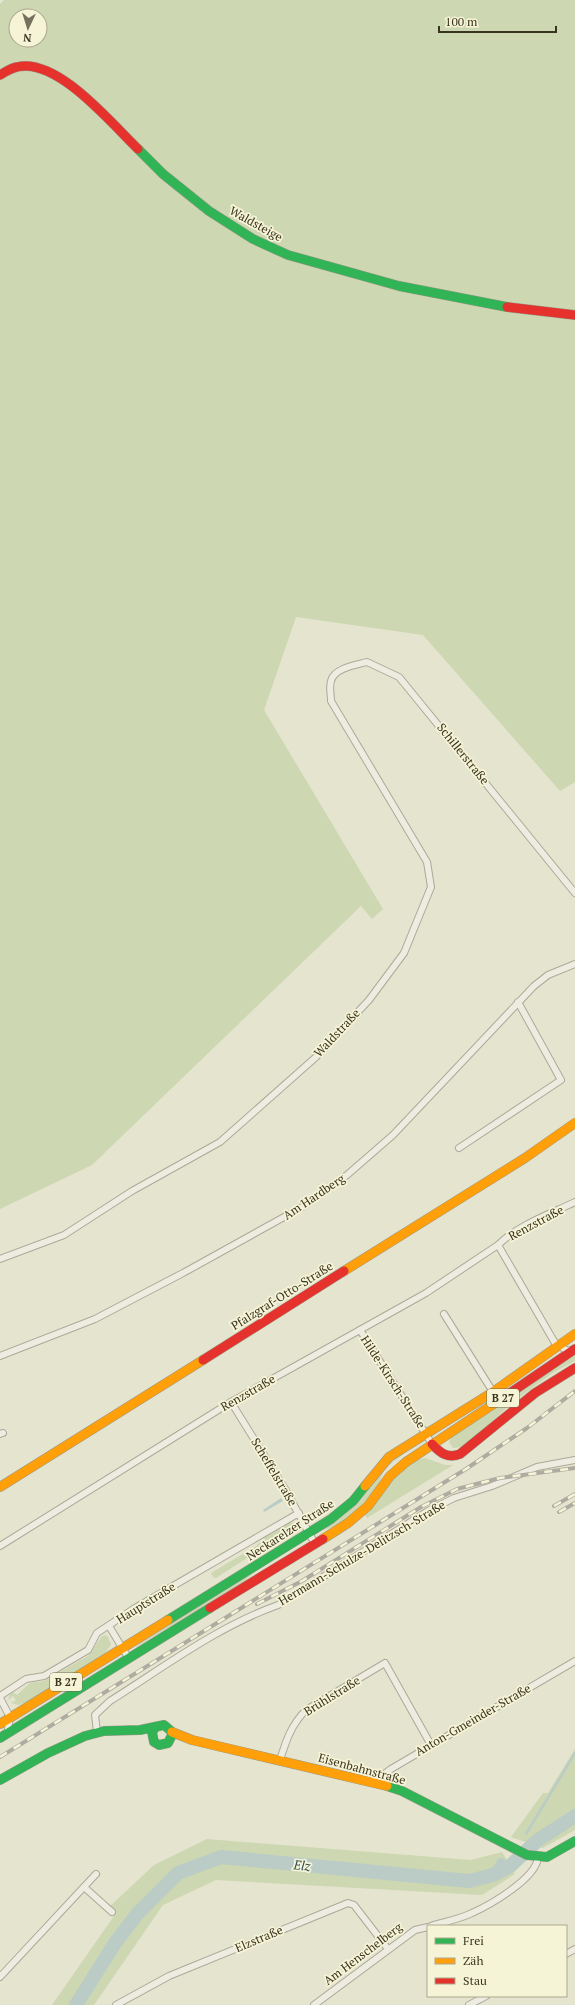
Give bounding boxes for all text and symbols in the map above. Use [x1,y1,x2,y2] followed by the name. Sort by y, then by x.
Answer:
[8,8,48,48] north arrow
[439,8,556,34] scale bar
[445,14,478,29] text: 100 m
[22,31,32,45] text: N
[227,203,285,244] street label: Waldsteige
[434,720,493,787] street label: Schillerstraße
[310,1005,363,1060] street label: Waldstraße
[280,1170,348,1223] street label: Am Hardberg
[506,1202,566,1243] street label: Renzstraße
[228,1258,335,1333] street label: Pfalzgraf-Otto-Straße
[358,1332,429,1431] street label: Hilde-Kirsch-Straße
[218,1371,278,1414] street label: Renzstraße
[487,1389,519,1407] road number: B 27
[248,1435,301,1509] street label: Scheffelstraße
[243,1496,336,1563] street label: Neckarelzer Straße
[276,1497,448,1608] street label: Hermann-Schulze-Delitzsch-Straße
[113,1579,178,1627] street label: Hauptstraße
[301,1672,363,1719] street label: Brühlstraße
[50,1673,82,1691] road number: B 27
[412,1680,533,1759] street label: Anton-Gmeinder-Straße
[317,1750,407,1787] street label: Eisenbahnstraße
[292,1855,311,1875] water label: Elz
[321,1919,405,1988] street label: Am Henschelberg
[233,1922,285,1955] street label: Elzstraße
[427,1925,567,1997] legend
[463,1933,484,1948] text: Frei
[463,1953,483,1968] text: Zäh
[463,1973,487,1988] text: Stau

